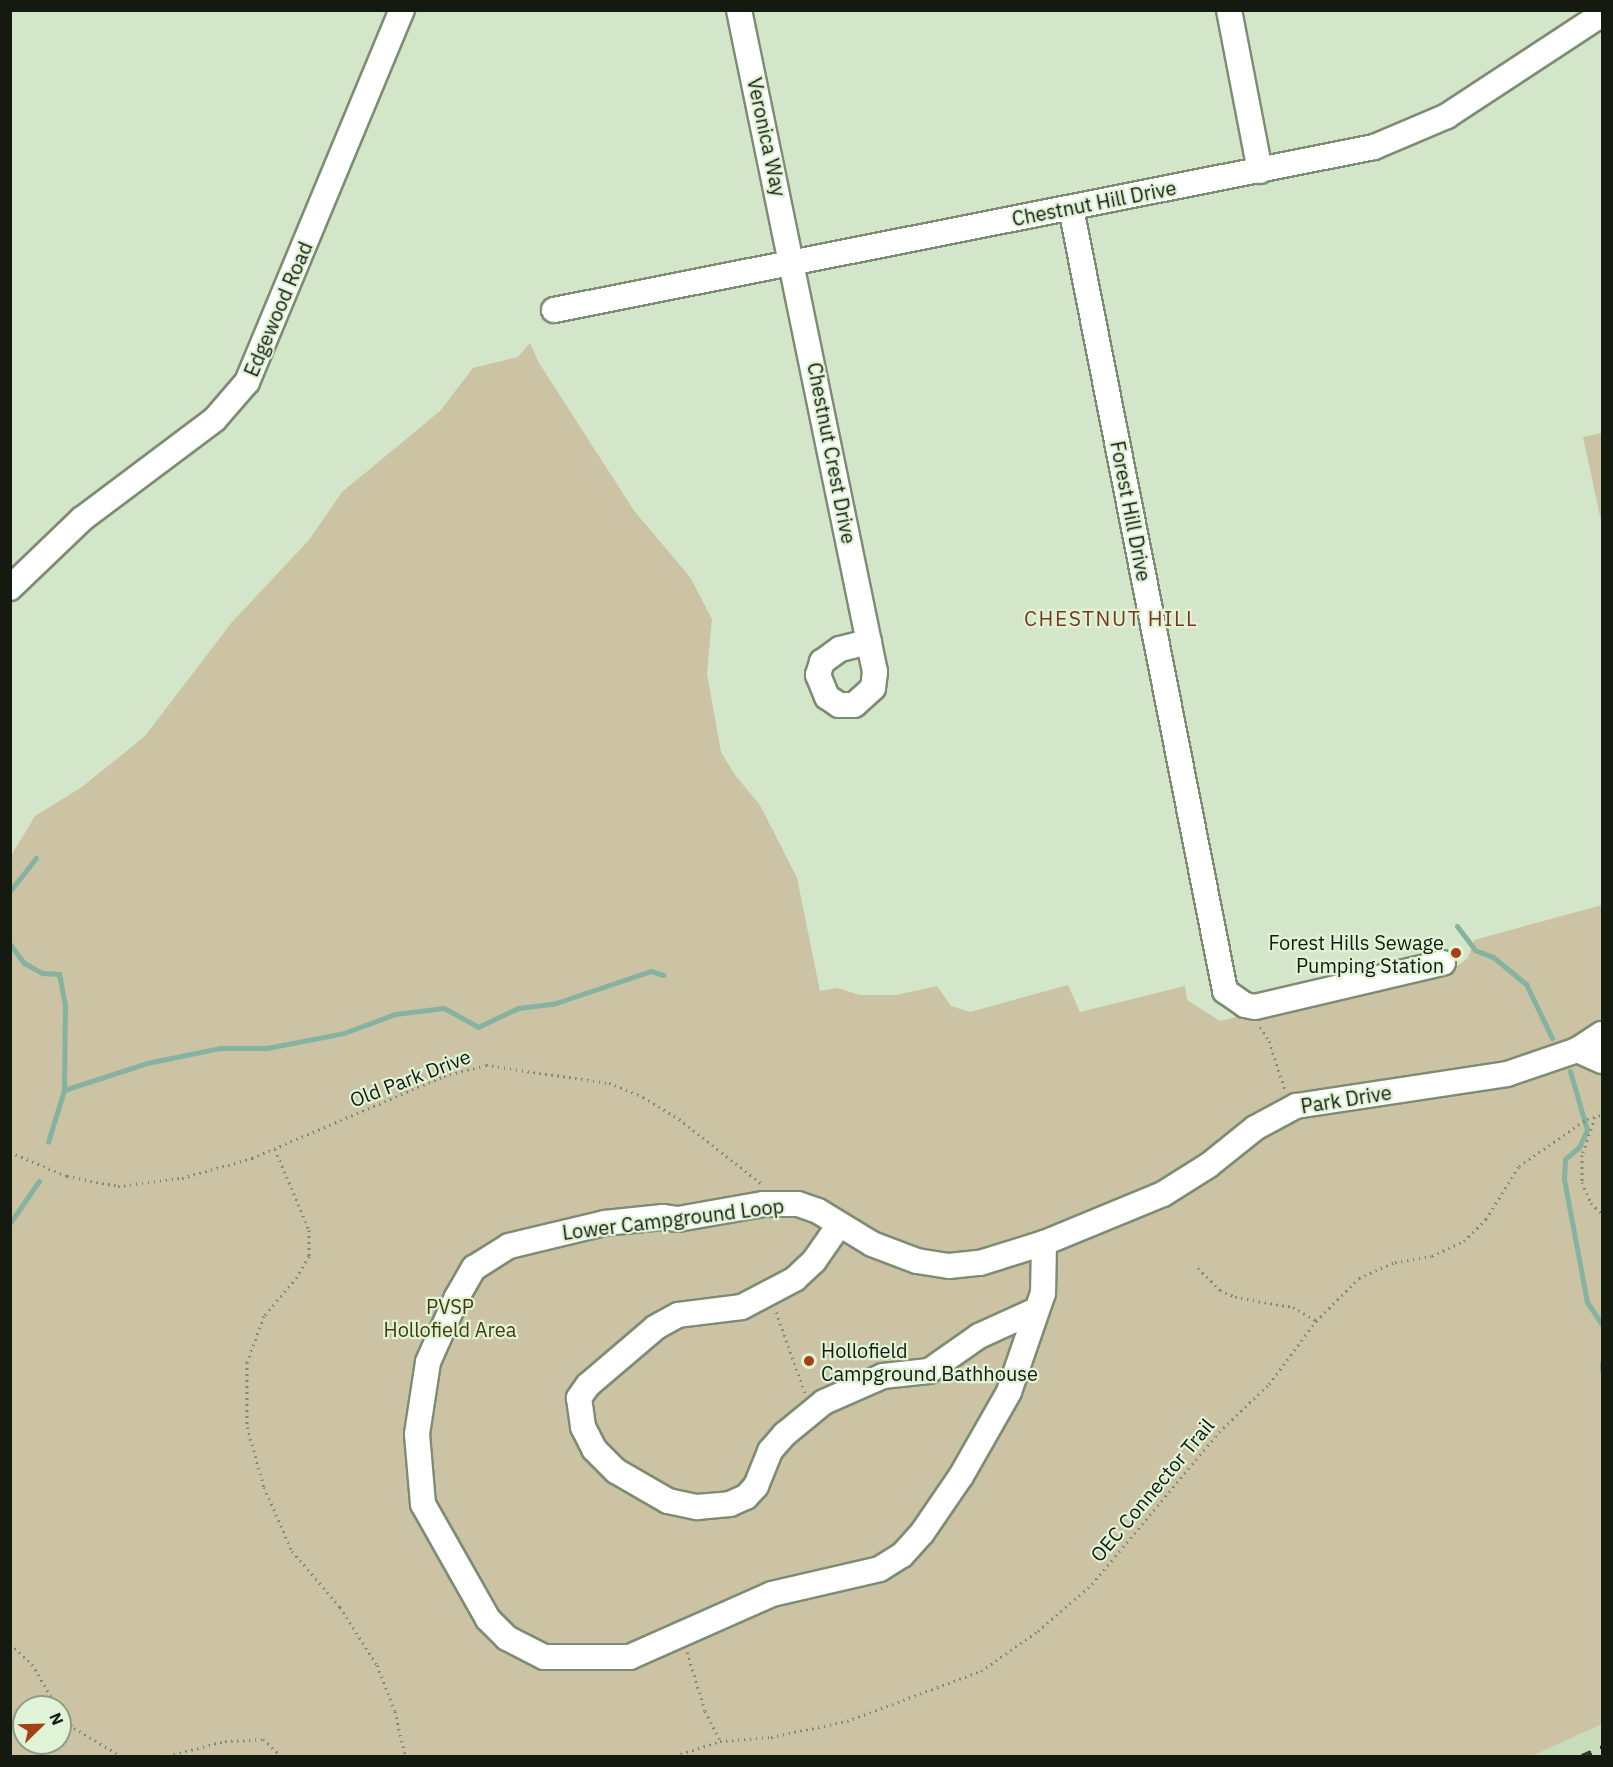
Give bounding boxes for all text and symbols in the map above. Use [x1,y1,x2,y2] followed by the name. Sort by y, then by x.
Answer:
[743,75,791,199] street label: Veronica Way
[1010,175,1178,231] street label: Chestnut Hill Drive
[239,238,317,380] street label: Edgewood Road
[803,360,861,546] street label: Chestnut Crest Drive
[1106,439,1156,583] street label: Forest Hill Drive
[1024,605,1198,631] district label: CHESTNUT HILL
[1268,930,1444,977] place label: Forest Hills Sewage Pumping Station
[1449,946,1463,960] marker: Forest Hills Sewage Pumping Station
[346,1044,474,1112] street label: Old Park Drive
[1299,1080,1393,1118] street label: Park Drive
[561,1193,785,1245] street label: Lower Campground Loop
[384,1294,516,1341] park label: PVSP Hollofield Area
[821,1338,1038,1385] place label: Hollofield Campground Bathhouse
[802,1354,816,1368] marker: Hollofield Campground Bathhouse
[1085,1414,1219,1566] street label: OEC Connector Trail
[12,1695,72,1755] north arrow
[45,1710,68,1728] text: N

